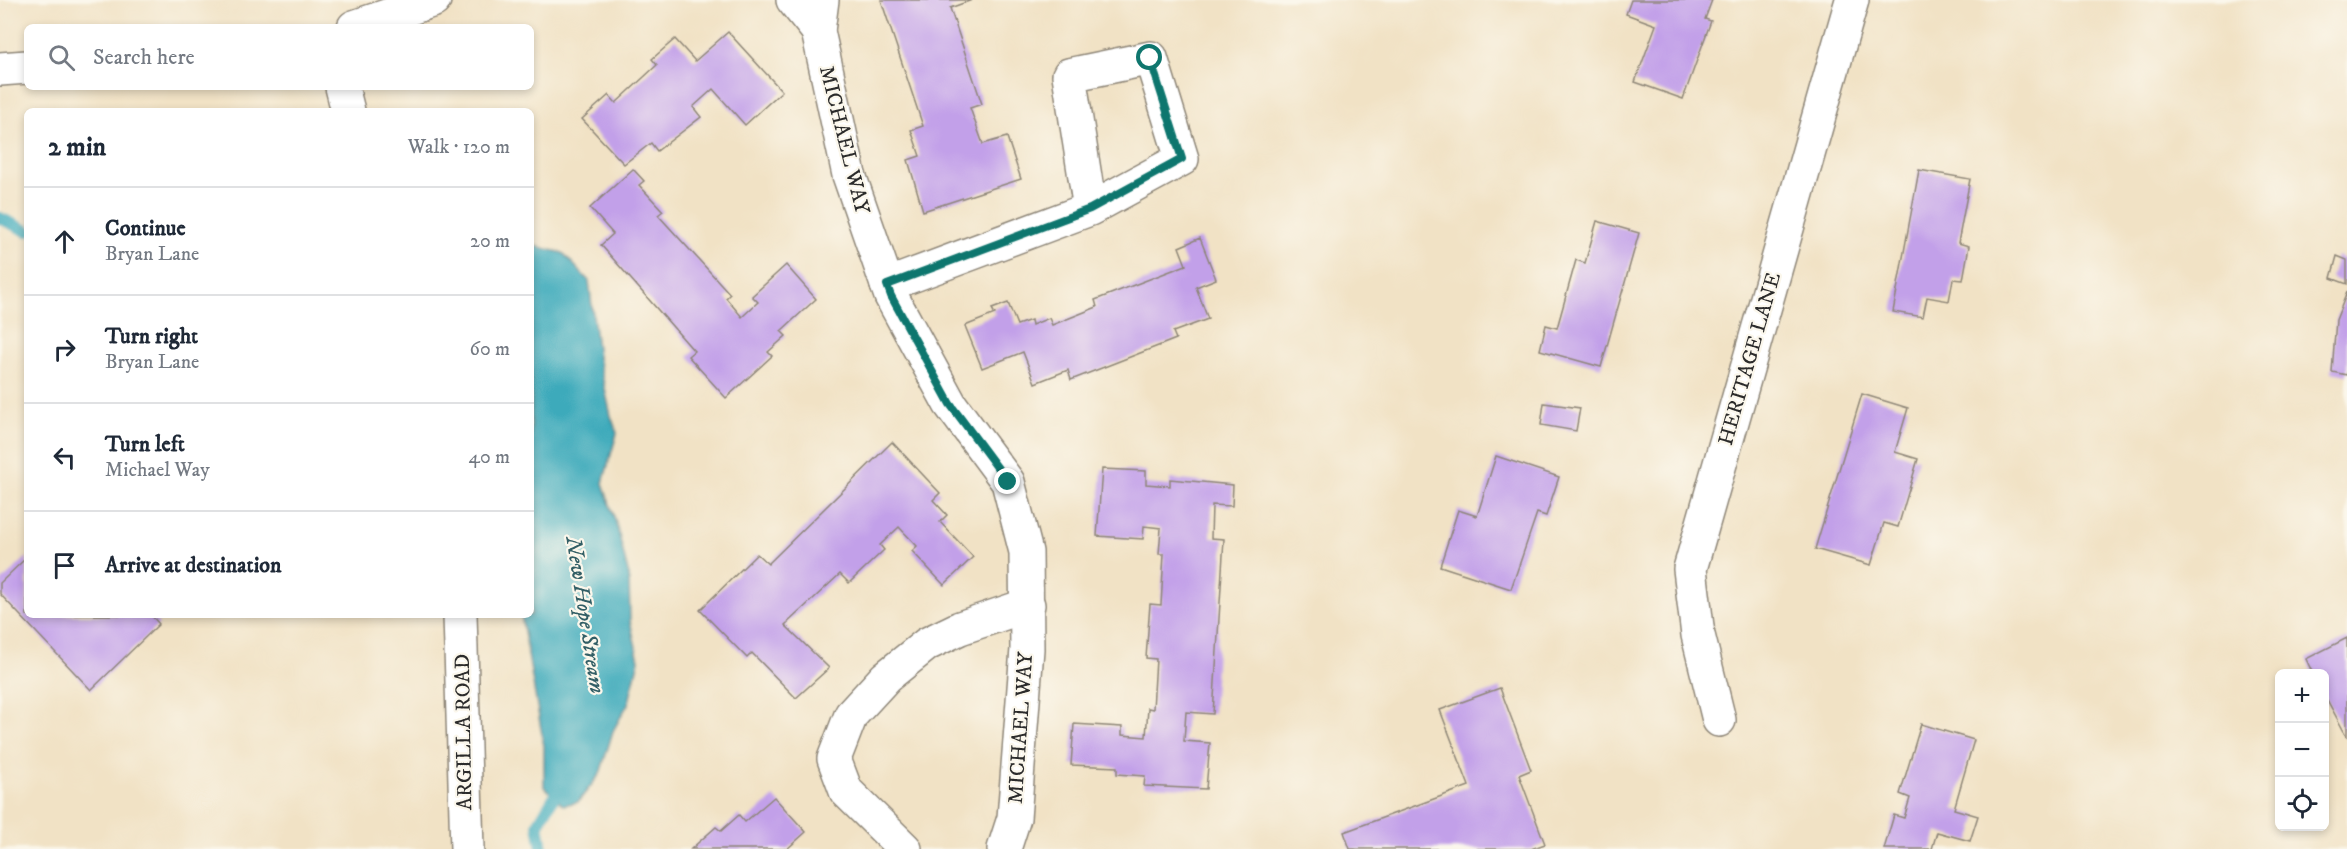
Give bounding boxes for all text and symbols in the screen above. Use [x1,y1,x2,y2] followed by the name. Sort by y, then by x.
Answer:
[24,24,534,90] search box
[45,41,78,74] icon: search
[93,44,195,71] text: Search here
[1136,44,1162,70] route start
[813,63,875,218] street label: MICHAEL WAY
[48,131,106,164] text: 2 min
[408,135,510,160] text: Walk · 120 m
[105,215,186,242] text: Continue
[48,225,81,258] icon: ahead
[470,229,510,254] text: 20 m
[105,242,199,267] text: Bryan Lane
[1713,269,1787,448] street label: HERITAGE LANE
[105,323,198,350] text: Turn right
[48,333,81,366] icon: right
[470,337,510,362] text: 60 m
[105,350,199,375] text: Bryan Lane
[105,431,185,458] text: Turn left
[48,441,81,474] icon: left
[468,445,510,470] text: 40 m
[105,458,210,483] text: Michael Way
[994,468,1020,494] route end
[559,533,611,695] water label: New Hope Stream
[48,549,81,582] icon: arrive
[105,552,282,579] text: Arrive at destination
[1003,651,1039,805] street label: MICHAEL WAY
[450,654,478,810] street label: ARGILLA ROAD
[2275,669,2329,831] map controls
[2275,669,2329,723] button: +
[2275,723,2329,777] button: −
[2275,777,2329,831] button: locate

